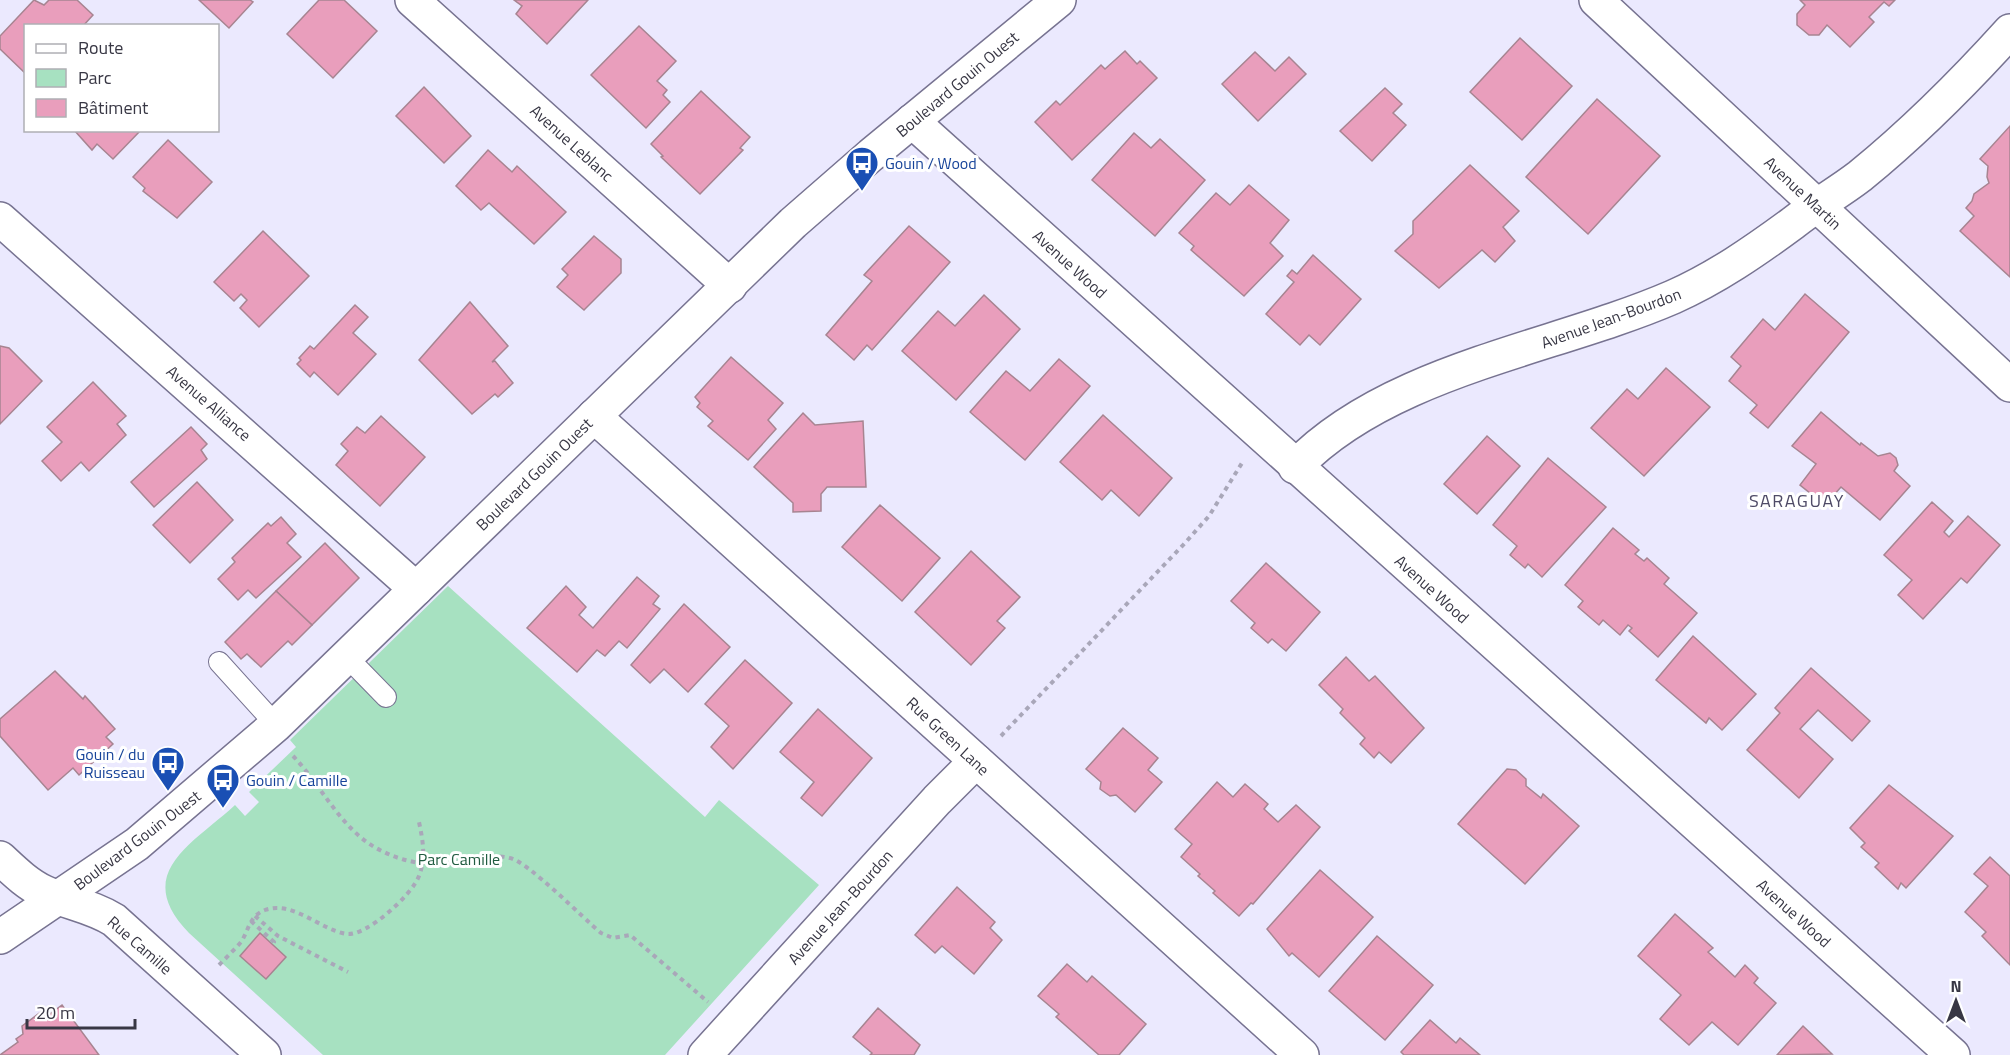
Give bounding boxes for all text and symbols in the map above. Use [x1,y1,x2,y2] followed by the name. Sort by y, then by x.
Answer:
[24,24,219,132] legend
[890,25,1024,143] street label: Boulevard Gouin Ouest
[78,34,123,61] text: Route
[78,64,112,91] text: Parc
[78,94,149,121] text: Bâtiment
[525,99,619,187] street label: Avenue Leblanc
[844,145,880,192] bus stop icon: Gouin / Wood
[885,151,977,175] place label: Gouin / Wood
[1759,151,1847,235] street label: Avenue Martin
[1027,224,1113,304] street label: Avenue Wood
[1538,282,1684,354] street label: Avenue Jean-Bourdon
[161,359,257,447] street label: Avenue Alliance
[470,412,598,536] street label: Boulevard Gouin Ouest
[1749,487,1845,514] district label: SARAGUAY
[1389,549,1475,629] street label: Avenue Wood
[901,691,995,781] street label: Rue Green Lane
[76,742,145,784] place label: Gouin / du Ruisseau
[150,745,186,792] bus stop icon: Gouin / du Ruisseau
[205,762,241,809] bus stop icon: Gouin / Camille
[246,768,348,792] place label: Gouin / Camille
[68,784,206,896] street label: Boulevard Gouin Ouest
[782,844,898,970] street label: Avenue Jean-Bourdon
[418,847,500,871] park label: Parc Camille
[1751,873,1837,953] street label: Avenue Wood
[102,910,178,980] street label: Rue Camille
[1926,971,1986,1031] north arrow
[1950,974,1962,998] text: N
[27,992,135,1030] scale bar
[36,999,75,1026] text: 20 m

